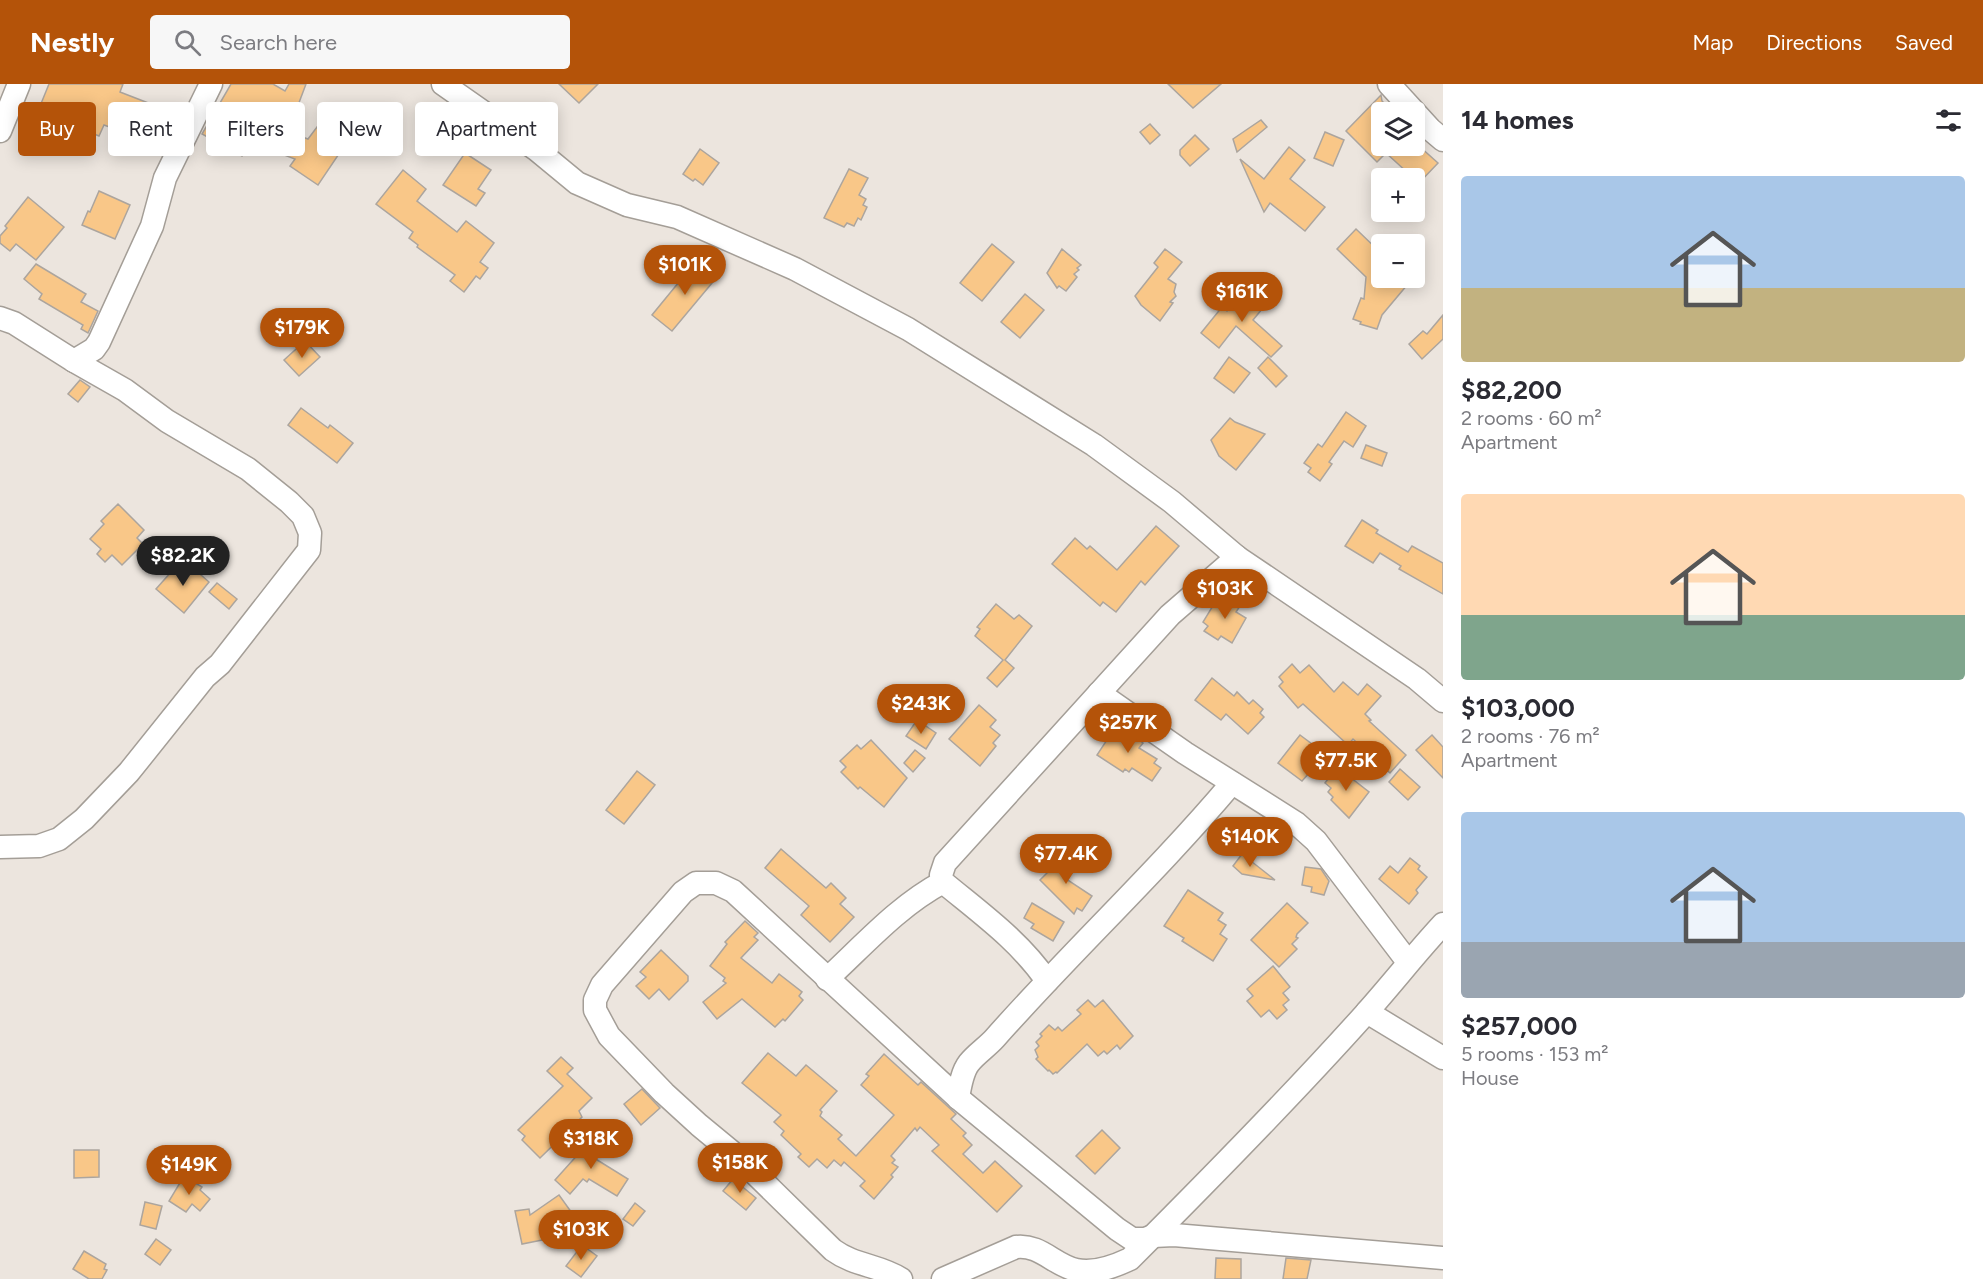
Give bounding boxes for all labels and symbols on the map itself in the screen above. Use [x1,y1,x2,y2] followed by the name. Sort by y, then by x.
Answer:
[643,245,727,296] pin: $101K
[1200,272,1284,323] pin: $161K
[260,308,344,359] pin: $179K
[134,536,232,587] pin: $82.2K
[1183,569,1267,620] pin: $103K
[879,684,963,735] pin: $243K
[1086,703,1170,754] pin: $257K
[1297,741,1395,792] pin: $77.5K
[1208,817,1292,868] pin: $140K
[1017,834,1115,885] pin: $77.4K
[549,1119,633,1170] pin: $318K
[698,1143,782,1194] pin: $158K
[147,1145,231,1196] pin: $149K
[539,1210,623,1261] pin: $103K

